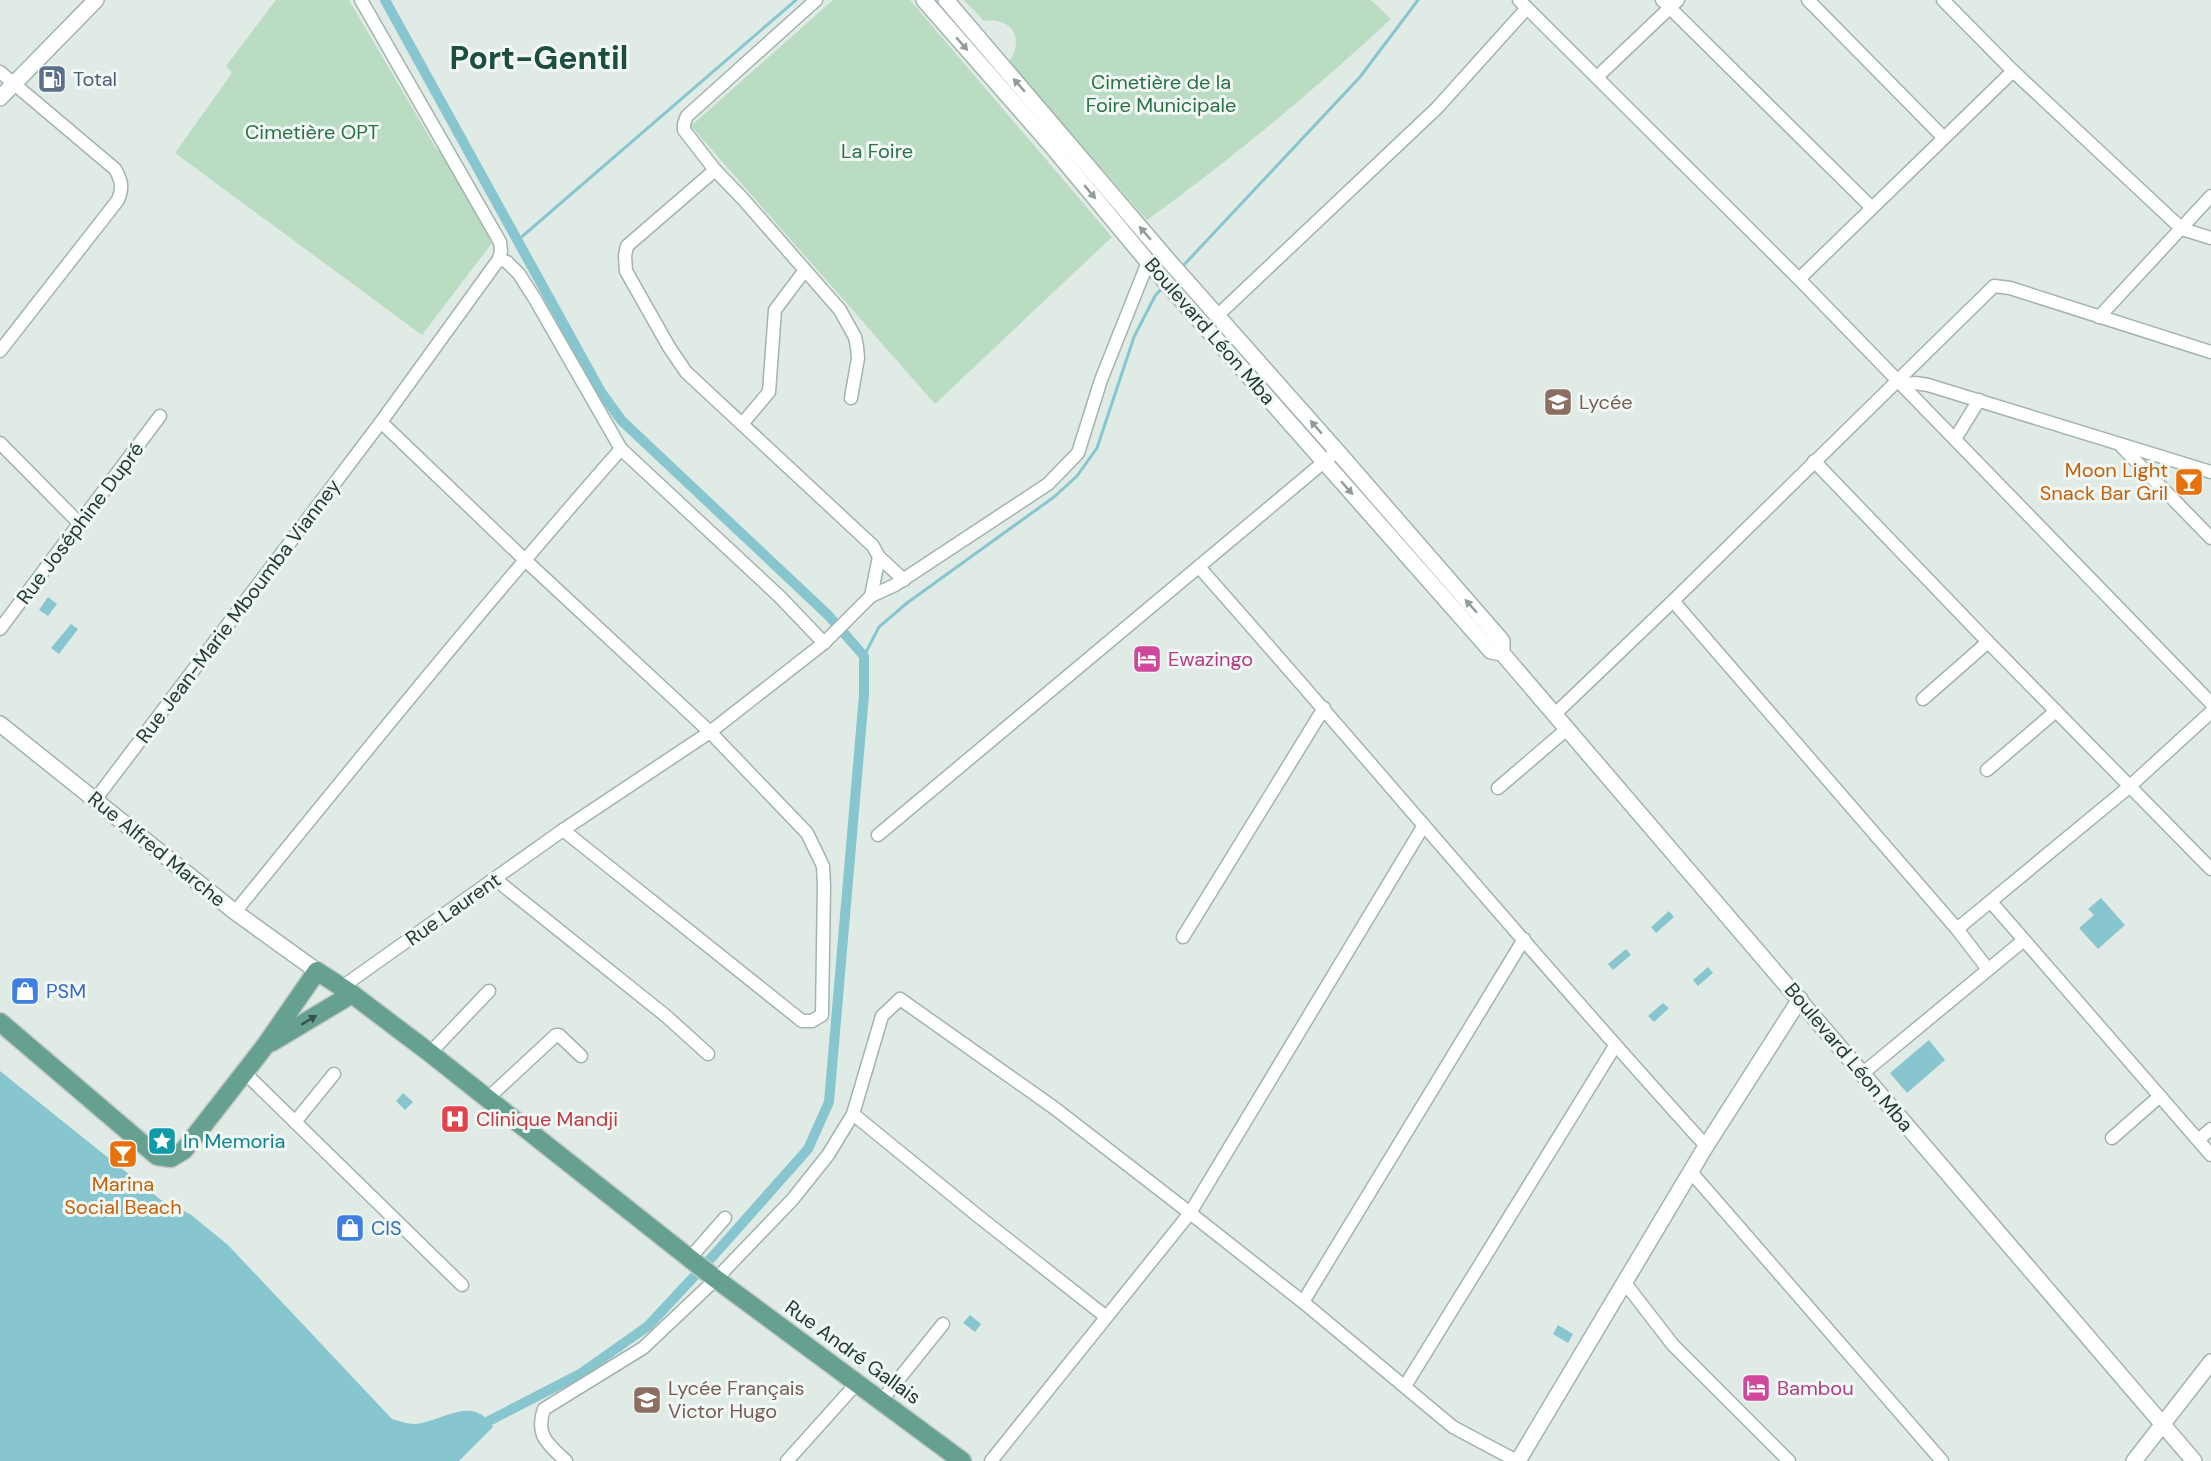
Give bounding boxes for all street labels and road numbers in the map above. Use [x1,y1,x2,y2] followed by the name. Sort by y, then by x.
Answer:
[1139,252,1281,410] street label: Boulevard Léon Mba
[11,437,149,609] street label: Rue Joséphine Dupré
[130,474,346,748] street label: Rue Jean-Marie Mboumba Vianney
[83,785,231,913] street label: Rue Alfred Marche
[400,867,506,951] street label: Rue Laurent
[1779,977,1919,1137] street label: Boulevard Léon Mba
[780,1294,926,1410] street label: Rue André Gallais

